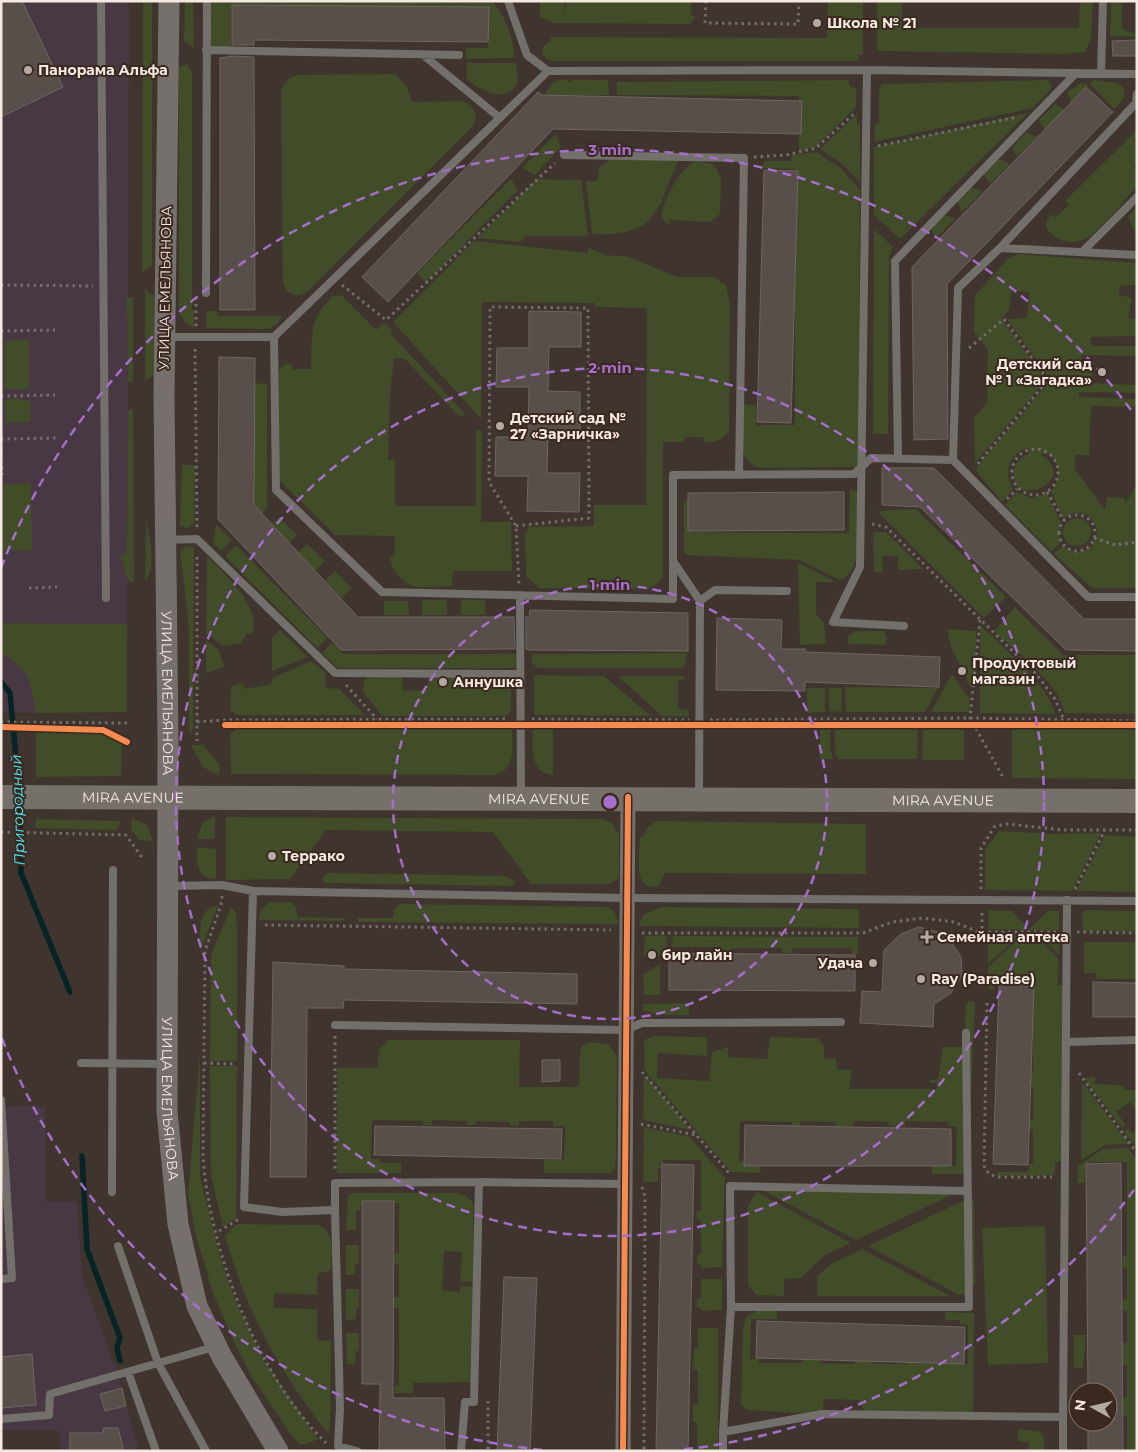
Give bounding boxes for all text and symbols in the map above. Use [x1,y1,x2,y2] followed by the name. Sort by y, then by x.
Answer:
[827,14,917,32] place label: Школа № 21
[811,17,823,29] marker: Школа № 21
[38,61,168,79] place label: Панорама Альфа
[22,64,34,76] marker: Панорама Альфа
[587,140,632,159] text: 3 min
[155,205,175,370] street label: УЛИЦА ЕМЕЛЬЯНОВА
[985,355,1092,389] place label: Детский сад № 1 «Загадка»
[588,358,632,377] text: 2 min
[1096,366,1108,378] marker: Детский сад № 1 «Загадка»
[510,409,626,443] place label: Детский сад № 27 «Зарничка»
[494,420,506,432] marker: Детский сад № 27 «Зарничка»
[590,575,630,594] text: 1 min
[157,611,177,776] street label: УЛИЦА ЕМЕЛЬЯНОВА
[972,654,1076,688] place label: Продуктовый магазин
[956,665,968,677] marker: Продуктовый магазин
[453,673,523,691] place label: Аннушка
[437,676,449,688] marker: Аннушка
[6,754,29,866] water label: Пригородный
[82,788,184,807] street label: MIRA AVENUE
[488,790,590,808] street label: MIRA AVENUE
[892,791,994,809] street label: MIRA AVENUE
[601,793,619,811] centre of rings
[282,847,345,865] place label: Террако
[266,850,278,862] marker: Террако
[937,928,1069,946] place label: Семейная аптека
[921,931,933,943] marker: Семейная аптека
[662,946,732,964] place label: бир лайн
[646,949,658,961] marker: бир лайн
[818,954,863,972] place label: Удача
[867,957,879,969] marker: Удача
[931,970,1035,988] place label: Ray (Paradise)
[915,973,927,985] marker: Ray (Paradise)
[158,1017,183,1182] street label: УЛИЦА ЕМЕЛЬЯНОВА
[1068,1382,1118,1432] north arrow
[1070,1398,1090,1412] text: N

